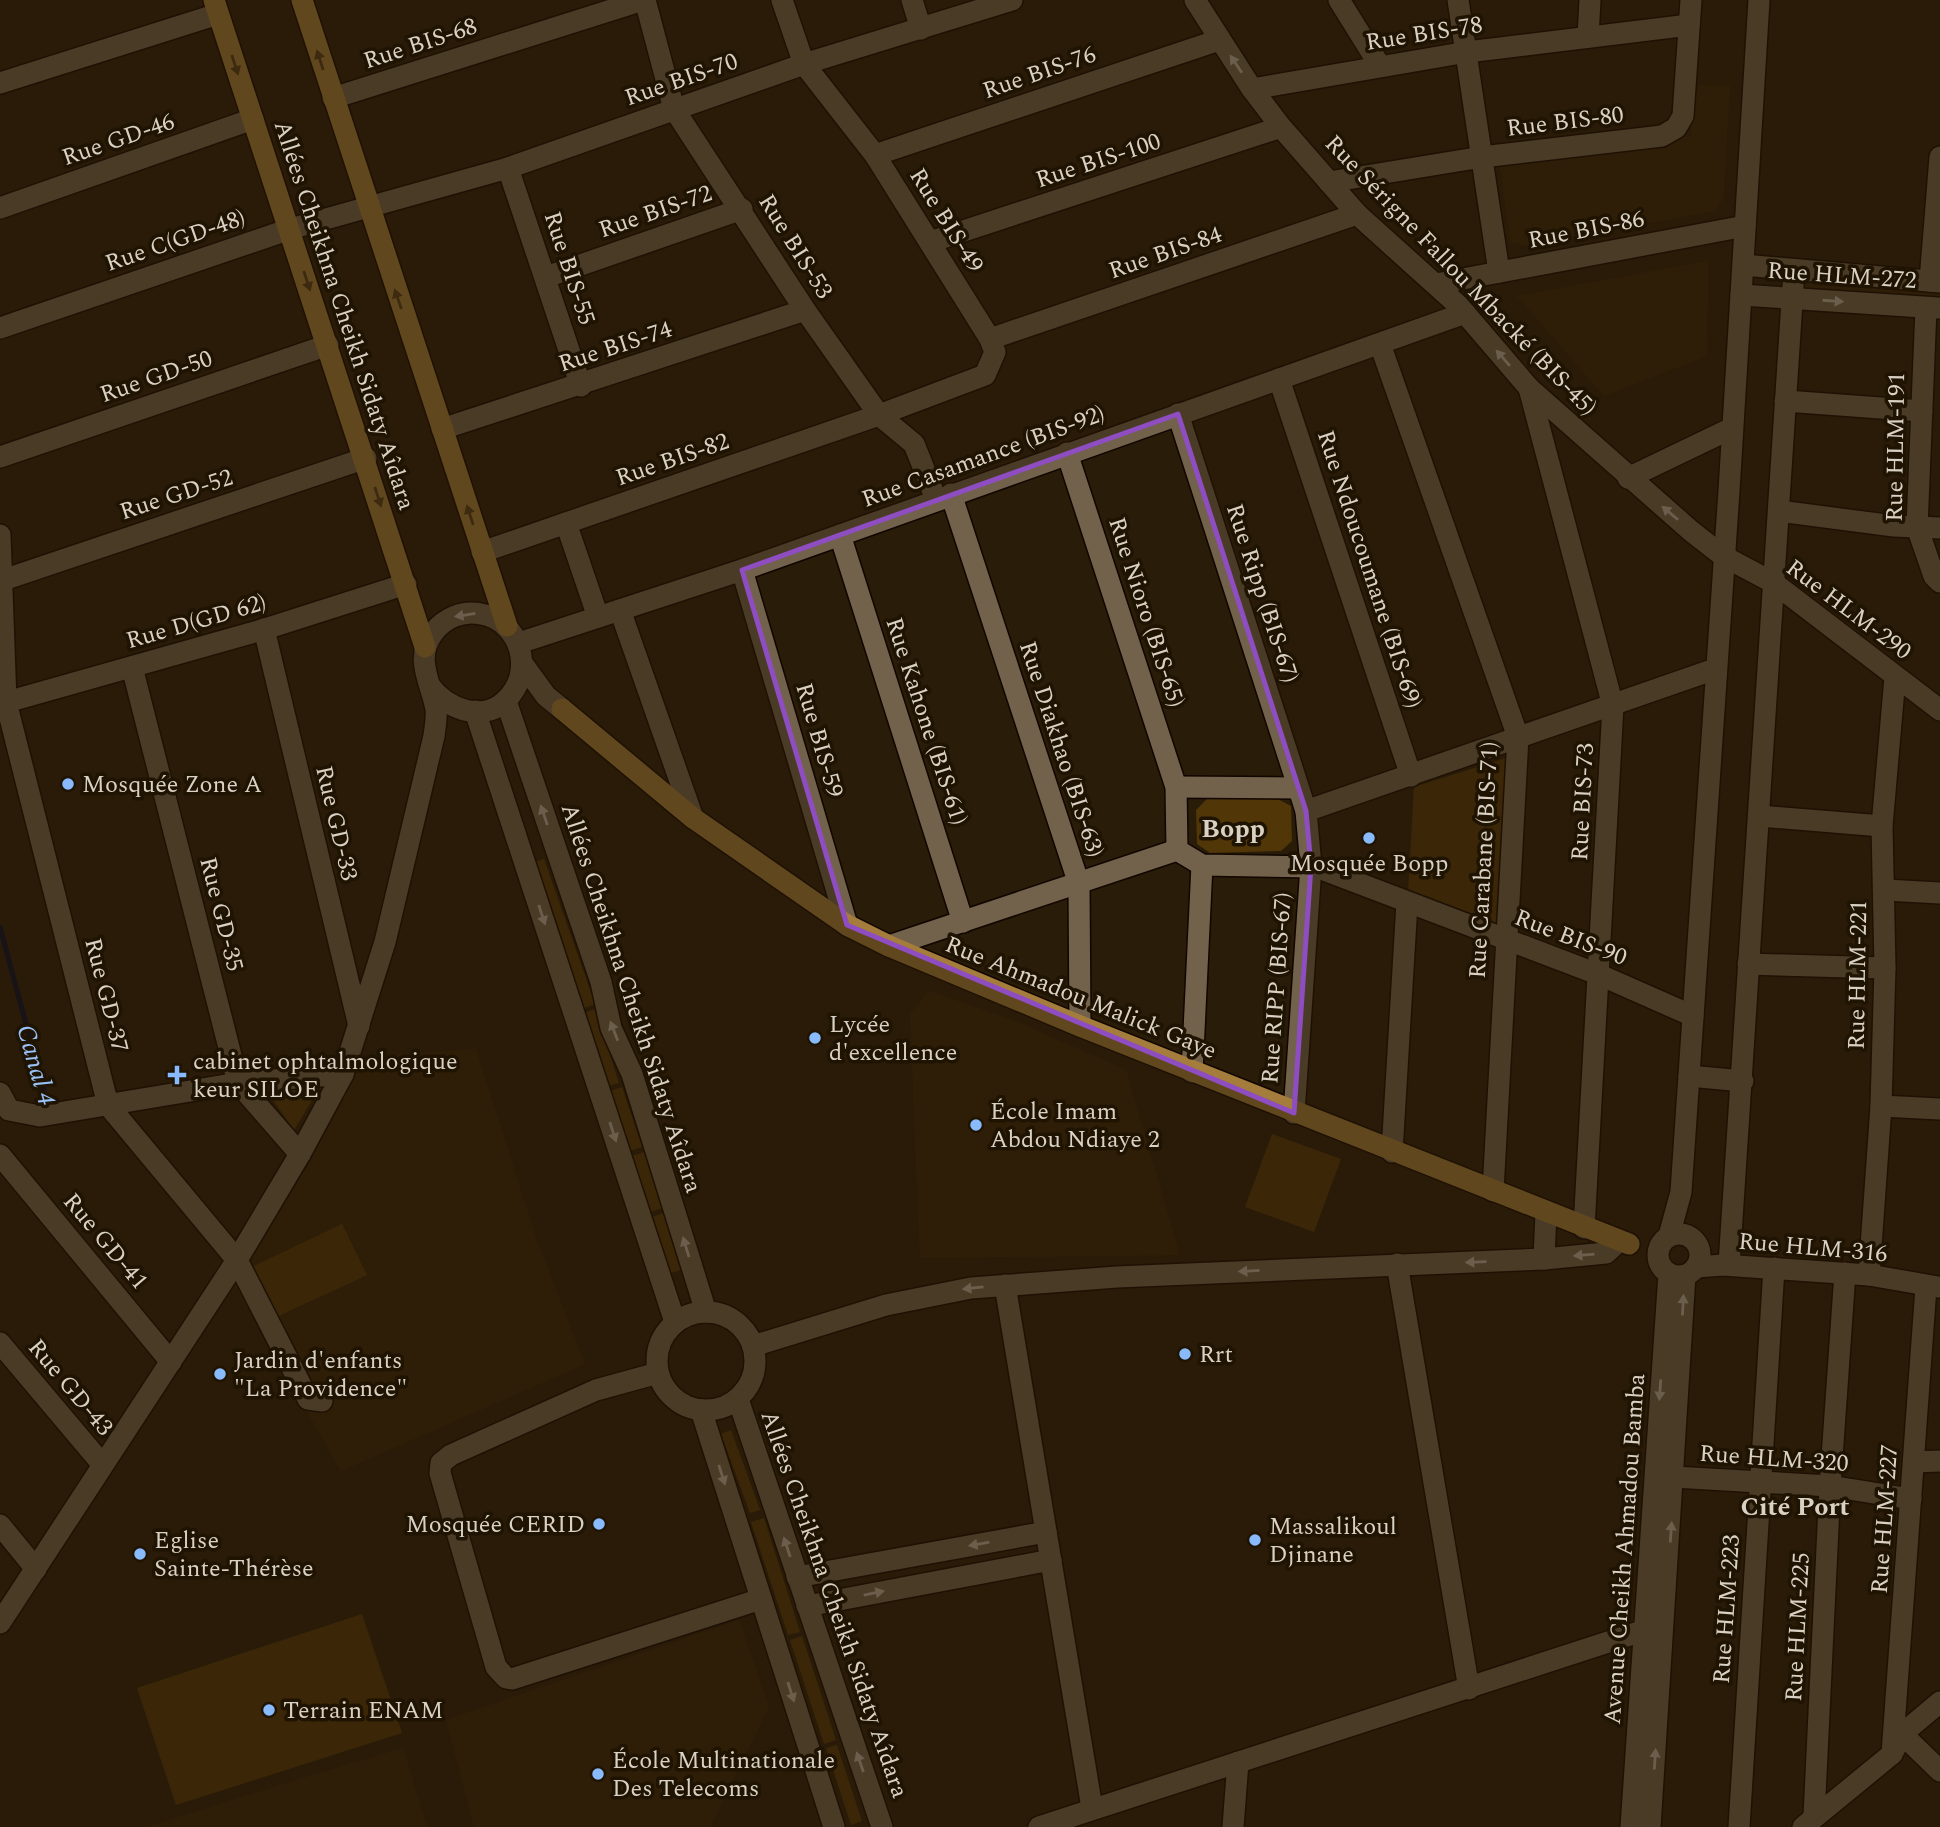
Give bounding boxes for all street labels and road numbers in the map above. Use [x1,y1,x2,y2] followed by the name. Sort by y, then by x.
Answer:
[1363,7,1485,61] street label: Rue BIS-78
[359,9,482,79] street label: Rue BIS-68
[978,37,1101,109] street label: Rue BIS-76
[620,44,743,116] street label: Rue BIS-70
[1504,97,1626,147] street label: Rue BIS-80
[57,104,179,176] street label: Rue GD-46
[264,116,424,515] street label: Allées Cheikhna Cheikh Sidaty Aîdara
[1031,124,1166,198] street label: Rue BIS-100
[1316,127,1605,424] street label: Rue Sérigne Fallou Mbacké (BIS-45)
[900,161,993,280] street label: Rue BIS-49
[594,176,717,248] street label: Rue BIS-72
[749,187,842,306] street label: Rue BIS-53
[100,200,250,282] street label: Rue C(GD-48)
[1525,201,1647,259] street label: Rue BIS-86
[534,207,604,330] street label: Rue BIS-55
[1104,217,1227,289] street label: Rue BIS-84
[1766,253,1918,299] street label: Rue HLM-272
[554,312,677,382] street label: Rue BIS-74
[95,341,217,413] street label: Rue GD-50
[1877,372,1915,522] street label: Rue HLM-191
[857,396,1110,518] street label: Rue Casamance (BIS-92)
[611,424,734,496] street label: Rue BIS-82
[1307,426,1431,713] street label: Rue Ndoucoumane (BIS-69)
[115,460,238,530] street label: Rue GD-52
[1216,499,1308,688] street label: Rue Ripp (BIS-67)
[1098,513,1194,712] street label: Rue Nioro (BIS-65)
[1778,550,1919,669] street label: Rue HLM-290
[122,585,271,659] street label: Rue D(GD 62)
[875,613,977,830] street label: Rue Kahone (BIS-61)
[1009,637,1113,862] street label: Rue Diakhao (BIS-63)
[785,679,853,802] street label: Rue BIS-59
[1460,741,1508,979] street label: Rue Carabane (BIS-71)
[1562,742,1604,862] street label: Rue BIS-73
[305,762,367,884] street label: Rue GD-33
[551,799,711,1198] street label: Allées Cheikhna Cheikh Sidaty Aîdara
[189,853,253,975] street label: Rue GD-35
[1252,891,1302,1085] street label: Rue RIPP (BIS-67)
[1509,900,1632,976] street label: Rue BIS-90
[1839,900,1877,1050] street label: Rue HLM-221
[939,927,1222,1069] street label: Rue Ahmadou Malick Gaye
[74,934,138,1056] street label: Rue GD-37
[54,1185,157,1298] street label: Rue GD-41
[1737,1224,1889,1272] street label: Rue HLM-316
[19,1331,122,1444] street label: Rue GD-43
[1595,1372,1655,1726] street label: Avenue Cheikh Ahmadou Bamba
[751,1406,918,1803] street label: Allées Cheikhna Cheikh Sidaty Aîdara
[1698,1436,1850,1482] street label: Rue HLM-320
[1862,1443,1908,1595] street label: Rue HLM-227
[1704,1533,1750,1685] street label: Rue HLM-223
[1776,1551,1820,1703] street label: Rue HLM-225

